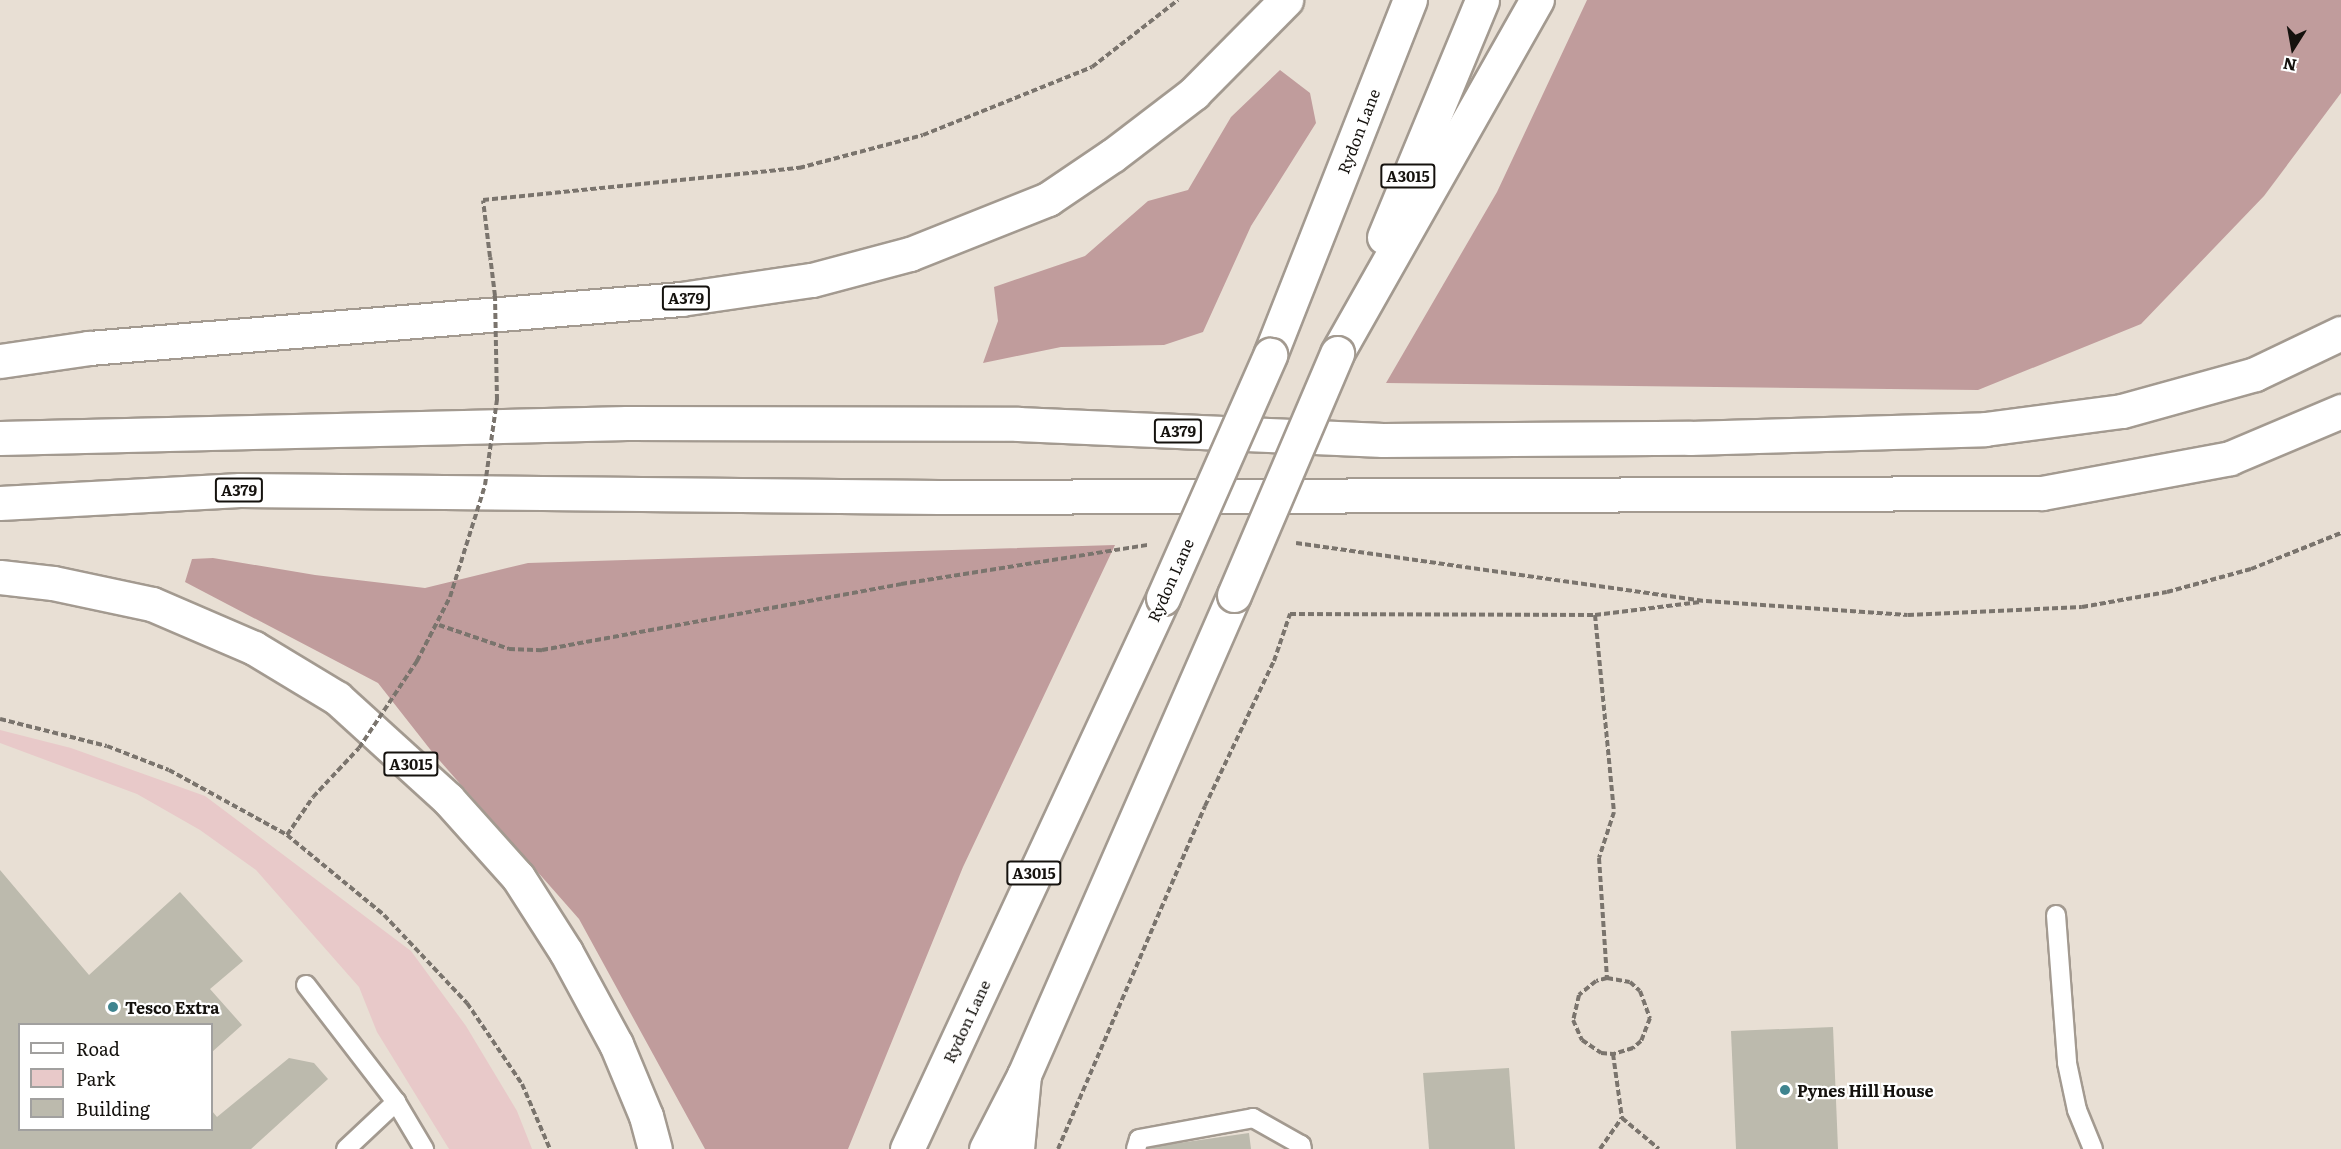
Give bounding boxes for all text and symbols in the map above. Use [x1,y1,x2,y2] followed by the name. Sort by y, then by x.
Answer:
[2263,18,2323,78] north arrow
[2281,53,2298,79] text: N
[1333,86,1383,176] street label: Rydon Lane
[1380,164,1436,188] road number: A3015
[660,286,712,310] road number: A379
[1152,419,1204,443] road number: A379
[214,478,264,502] road number: A379
[1143,535,1197,625] street label: Rydon Lane
[382,752,440,776] road number: A3015
[1006,861,1062,885] road number: A3015
[938,976,994,1066] street label: Rydon Lane
[125,997,220,1017] place label: Tesco Extra
[106,1000,120,1014] marker: Tesco Extra
[18,1023,213,1131] legend
[76,1035,120,1062] text: Road
[76,1065,115,1092] text: Park
[1797,1080,1934,1100] place label: Pynes Hill House
[1778,1083,1792,1097] marker: Pynes Hill House
[76,1095,150,1122] text: Building

